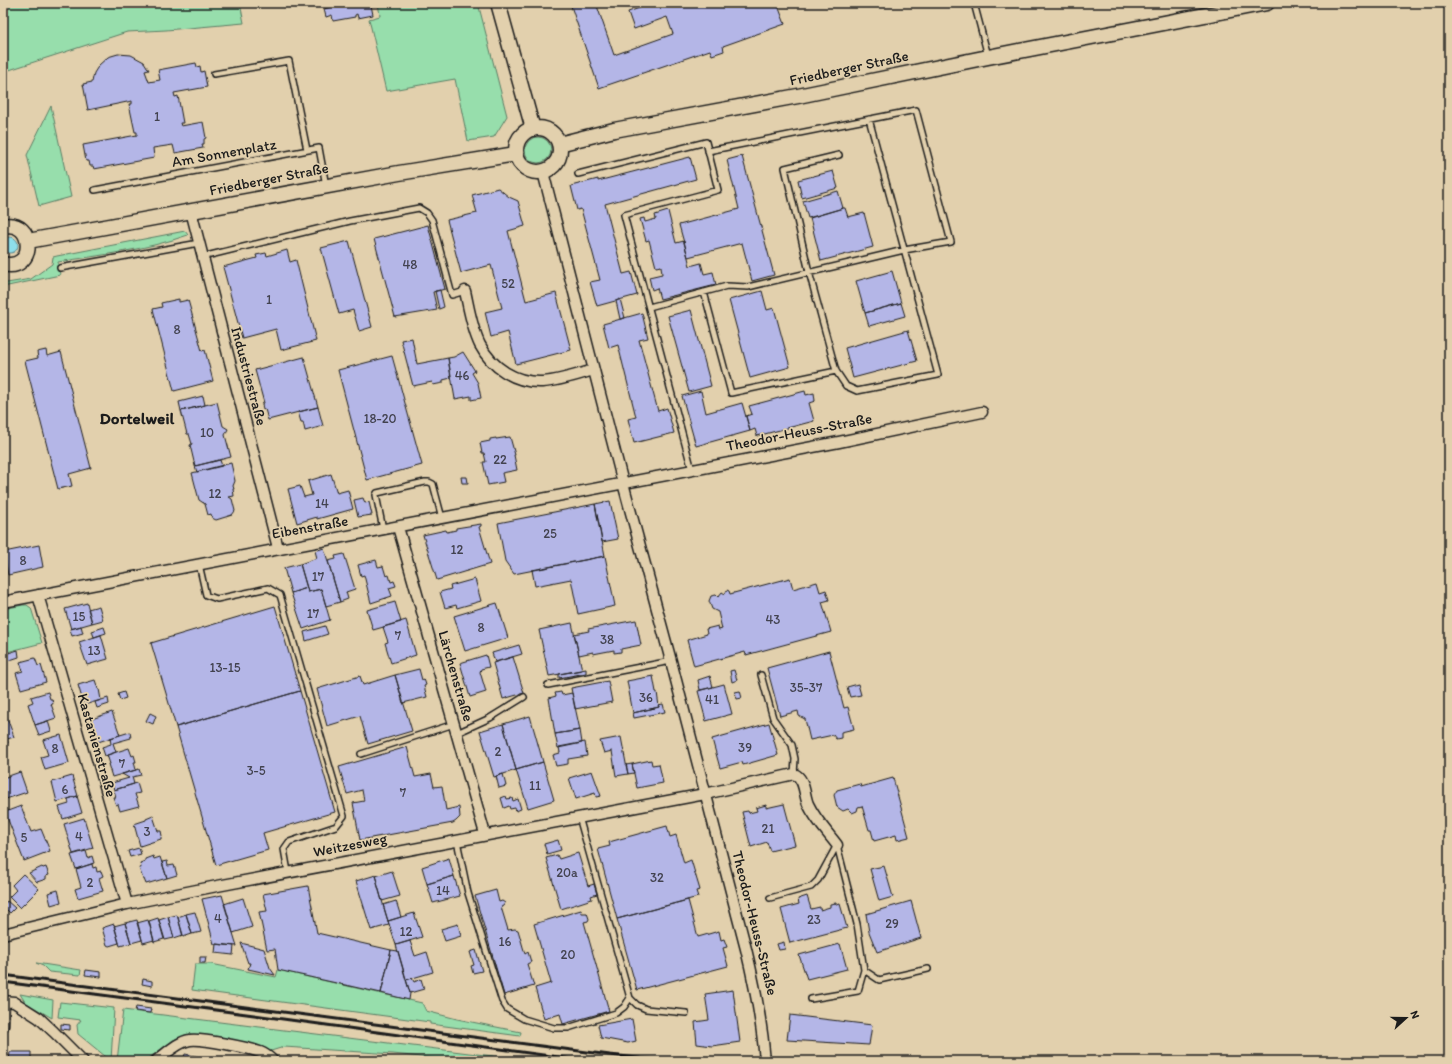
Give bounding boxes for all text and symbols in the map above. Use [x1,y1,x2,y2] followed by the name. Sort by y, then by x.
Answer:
[788,47,910,89] street label: Friedberger Straße
[154,109,160,124] house number: 1
[170,135,278,171] street label: Am Sonnenplatz
[208,159,330,199] street label: Friedberger Straße
[403,257,417,272] house number: 48
[501,276,515,291] house number: 52
[266,292,272,307] house number: 1
[173,322,181,337] house number: 8
[227,325,271,427] street label: Industriestraße
[455,368,469,383] house number: 46
[100,408,175,428] district label: Dortelweil
[725,409,873,455] street label: Theodor-Heuss-Straße
[363,411,397,426] house number: 18-20
[200,425,214,440] house number: 10
[493,452,507,467] house number: 22
[209,486,222,501] house number: 12
[315,496,329,511] house number: 14
[270,511,350,543] street label: Eibenstraße
[543,526,557,541] house number: 25
[451,542,464,557] house number: 12
[19,553,27,568] house number: 8
[312,569,325,584] house number: 17
[307,606,320,621] house number: 17
[73,609,86,624] house number: 15
[766,612,780,627] house number: 43
[477,620,485,635] house number: 8
[395,628,402,643] house number: 7
[434,628,478,724] street label: Lärchenstraße
[600,632,614,647] house number: 38
[87,643,101,658] house number: 13
[209,660,241,675] house number: 13-15
[790,680,823,695] house number: 35-37
[639,690,653,705] house number: 36
[74,691,120,799] street label: Kastanienstraße
[705,692,719,707] house number: 41
[738,740,752,755] house number: 39
[51,741,59,756] house number: 8
[495,744,502,759] house number: 2
[119,756,126,771] house number: 7
[246,763,266,778] house number: 3-5
[529,778,541,793] house number: 11
[62,782,69,797] house number: 6
[400,785,407,800] house number: 7
[762,821,774,836] house number: 21
[143,824,151,839] house number: 3
[75,829,83,844] house number: 4
[312,829,389,861] street label: Weitzesweg
[21,830,28,845] house number: 5
[728,849,782,997] street label: Theodor-Heuss-Straße
[556,865,578,880] house number: 20a
[650,870,664,885] house number: 32
[87,875,94,890] house number: 2
[436,883,450,898] house number: 14
[214,911,222,926] house number: 4
[807,912,821,927] house number: 23
[885,916,899,931] house number: 29
[400,924,413,939] house number: 12
[499,934,512,949] house number: 16
[561,947,575,962] house number: 20
[1386,998,1426,1038] north arrow
[1407,1009,1422,1020] text: N

